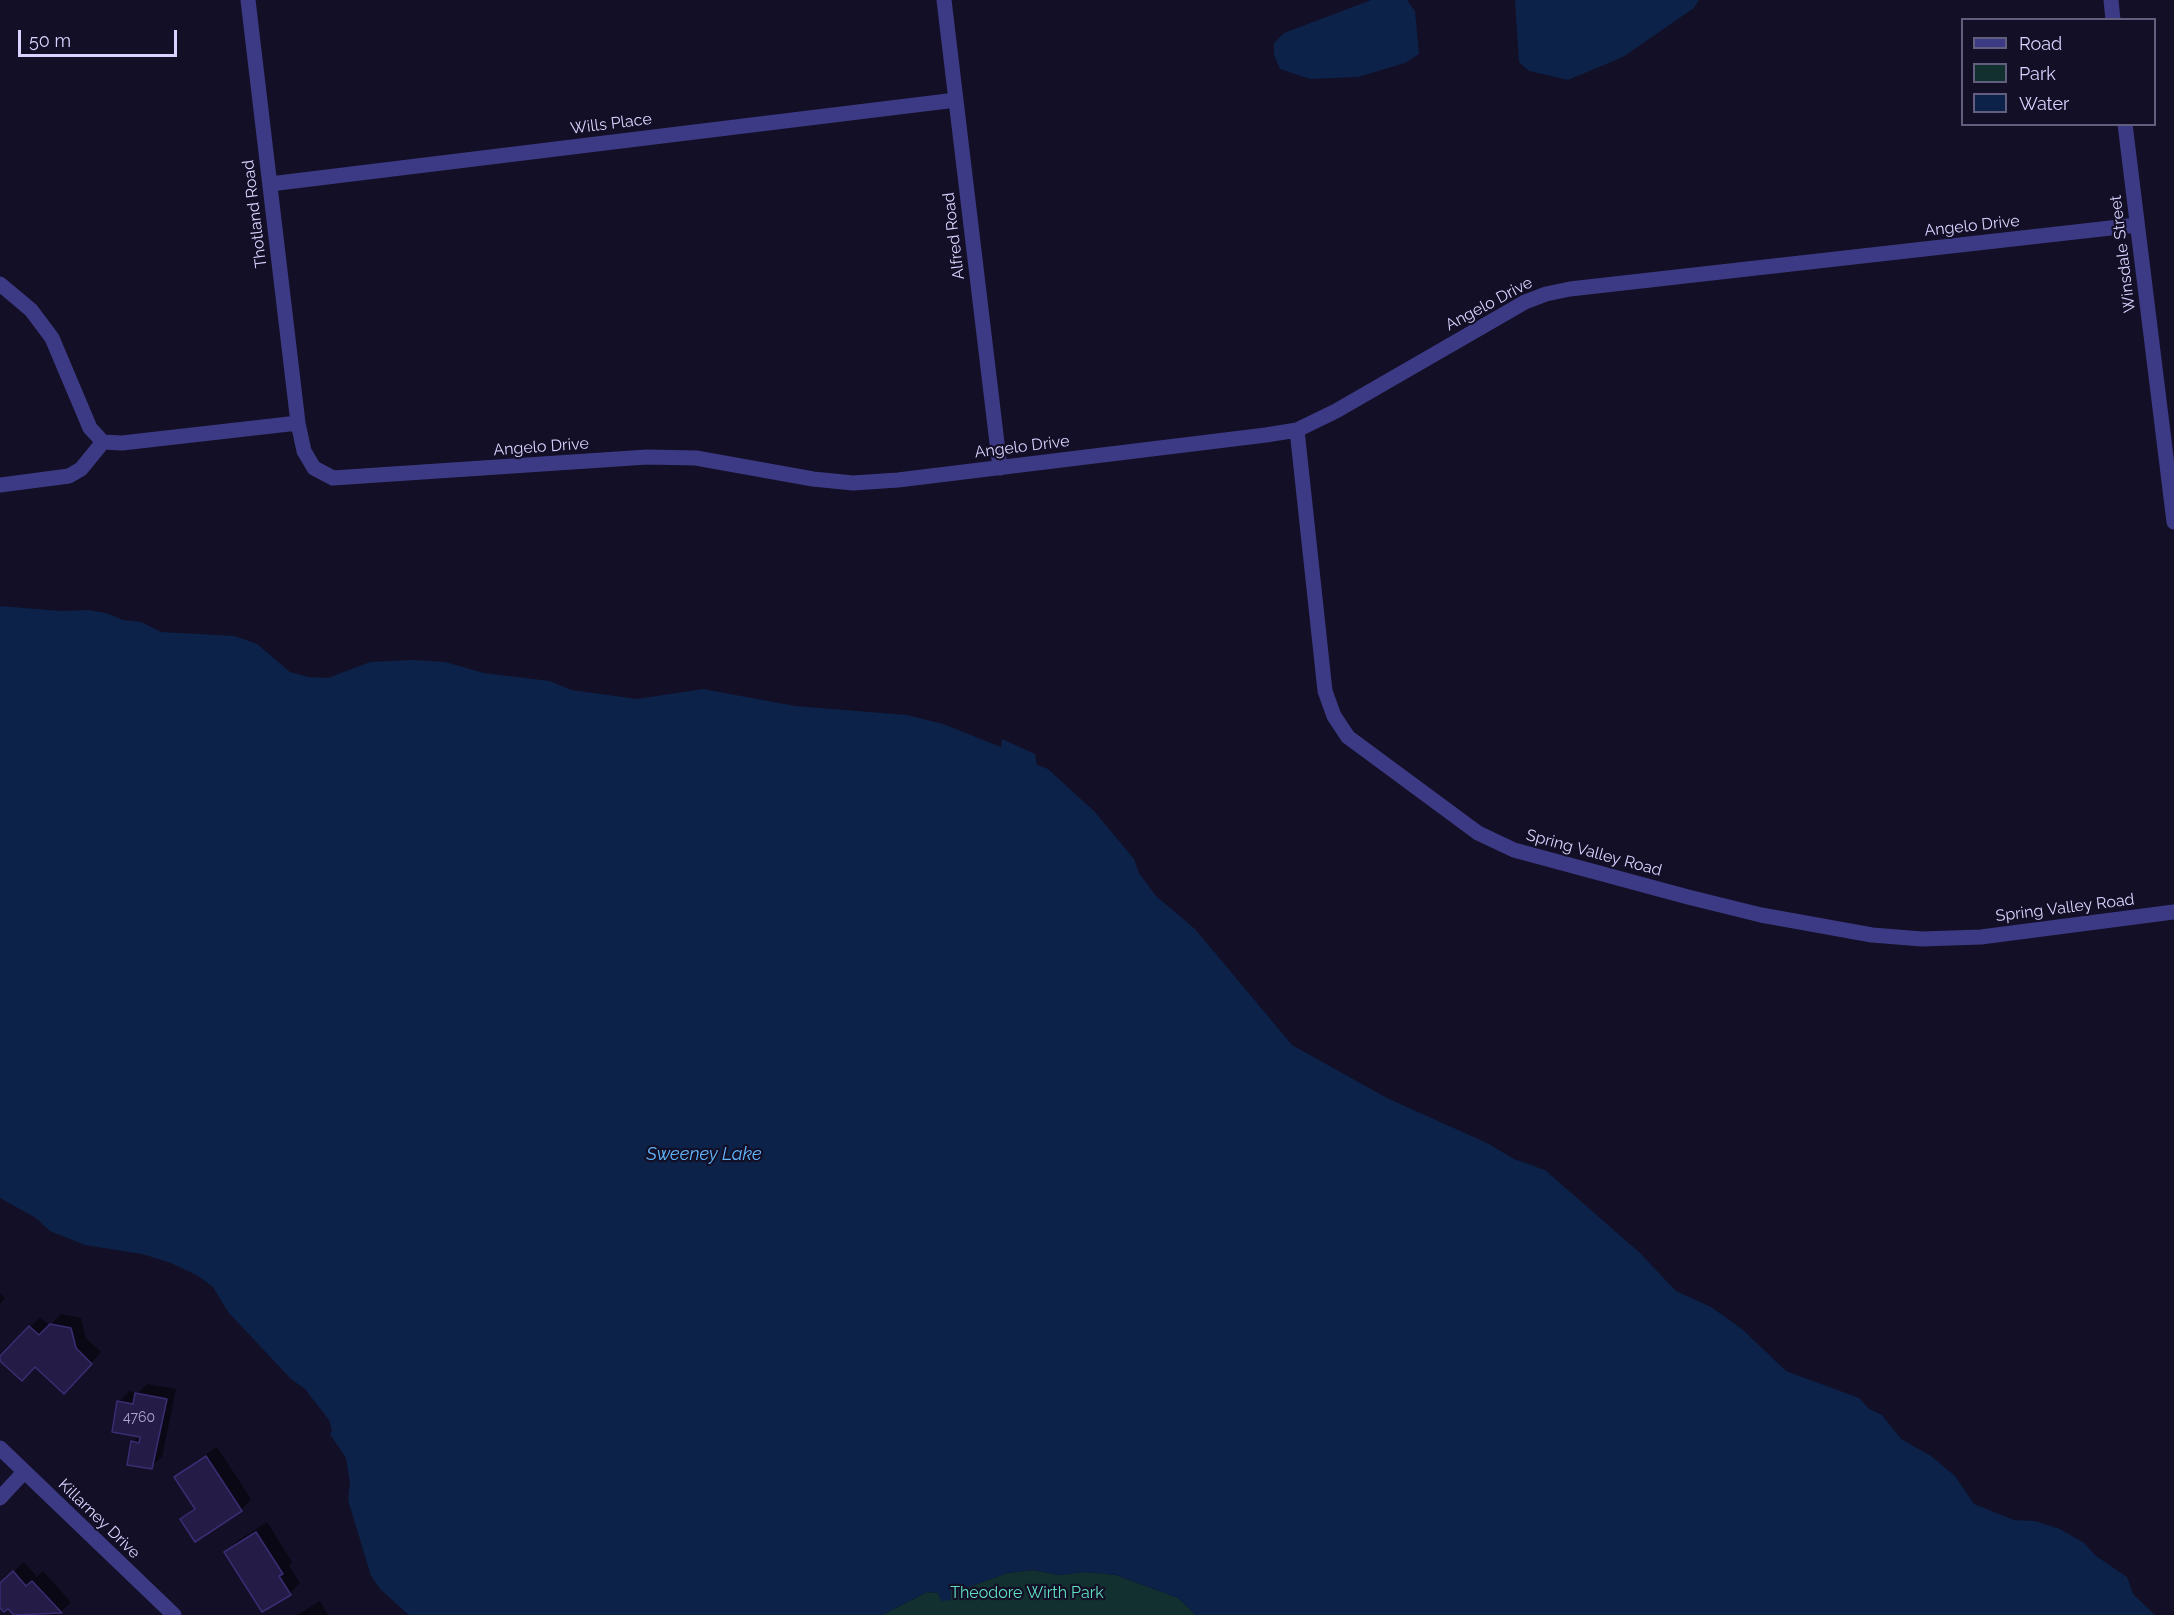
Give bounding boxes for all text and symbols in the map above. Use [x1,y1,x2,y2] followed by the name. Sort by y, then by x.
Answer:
[21,18,180,56] scale bar
[1961,18,2156,126] legend
[29,30,71,51] text: 50 m
[2019,33,2062,54] text: Road
[2019,63,2056,84] text: Park
[2019,93,2069,114] text: Water
[569,109,653,139] street label: Wills Place
[239,159,271,269] street label: Thotland Road
[939,191,969,281] street label: Alfred Road
[2106,194,2140,314] street label: Winsdale Street
[1923,211,2021,241] street label: Angelo Drive
[1442,273,1536,335] street label: Angelo Drive
[973,432,1071,462] street label: Angelo Drive
[493,434,589,460] street label: Angelo Drive
[1524,826,1664,880] street label: Spring Valley Road
[1994,890,2136,926] street label: Spring Valley Road
[646,1144,762,1166] water label: Sweeney Lake
[123,1410,155,1426] house number: 4760
[54,1475,144,1563] street label: Killarney Drive
[950,1583,1104,1603] park label: Theodore Wirth Park

